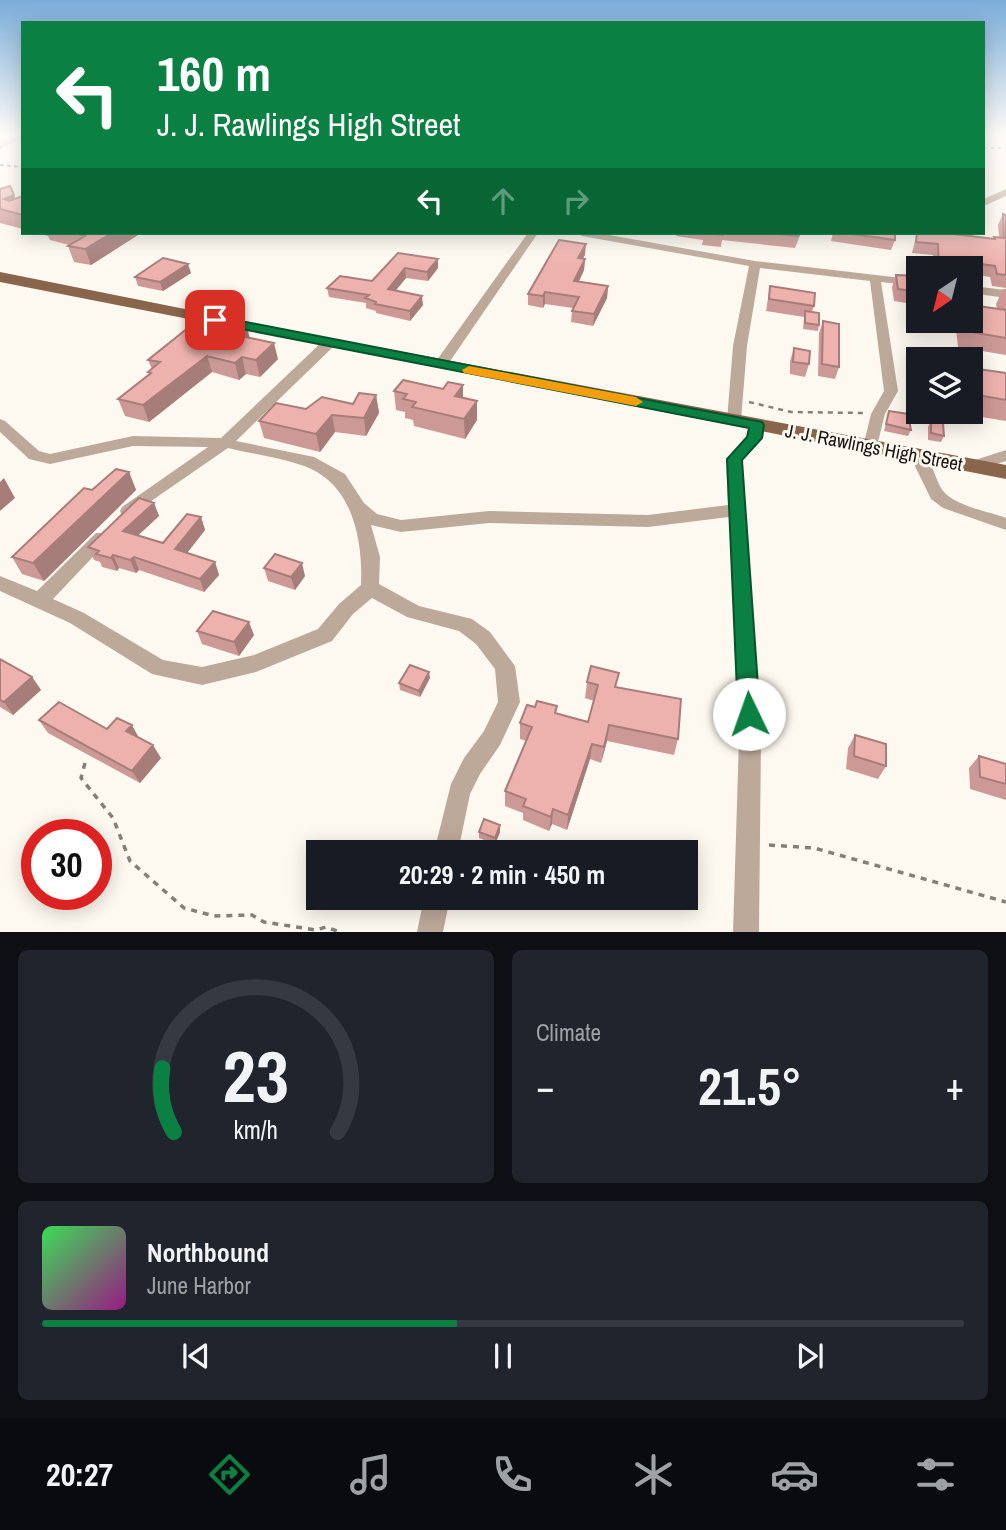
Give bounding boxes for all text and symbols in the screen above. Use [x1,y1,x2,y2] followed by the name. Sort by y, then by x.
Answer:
[157,40,271,106] text: 160 m
[42,49,133,140] icon: left
[157,103,460,146] text: J. J. Rawlings High Street
[411,182,449,220] icon: left
[484,182,522,220] icon: ahead
[557,182,595,220] icon: right
[906,256,984,332] north arrow
[906,256,983,424] map controls
[185,290,245,350] pin
[196,301,234,339] icon: arrive
[906,347,983,424] button: layers
[783,417,966,477] street label: J. J. Rawlings High Street
[712,677,786,751] position arrow
[21,819,112,910] speed limit sign: 30
[399,857,605,892] text: 20:29 · 2 min · 450 m
[536,1017,601,1048] text: Climate
[223,1028,289,1126] text: 23
[698,1051,802,1121] text: 21.5°
[536,1061,554,1112] text: −
[946,1061,964,1112] text: +
[234,1113,278,1147] text: km/h
[147,1235,269,1270] text: Northbound
[147,1270,251,1301] text: June Harbor
[177,1337,215,1375] icon: previous
[484,1337,522,1375] icon: pause
[791,1337,829,1375] icon: next
[205,1450,254,1499] icon: directions
[346,1450,395,1499] icon: music
[488,1450,537,1499] icon: phone
[629,1450,678,1499] icon: climate
[770,1450,819,1499] icon: car
[911,1450,960,1499] icon: filters
[46,1453,113,1496] text: 20:27

